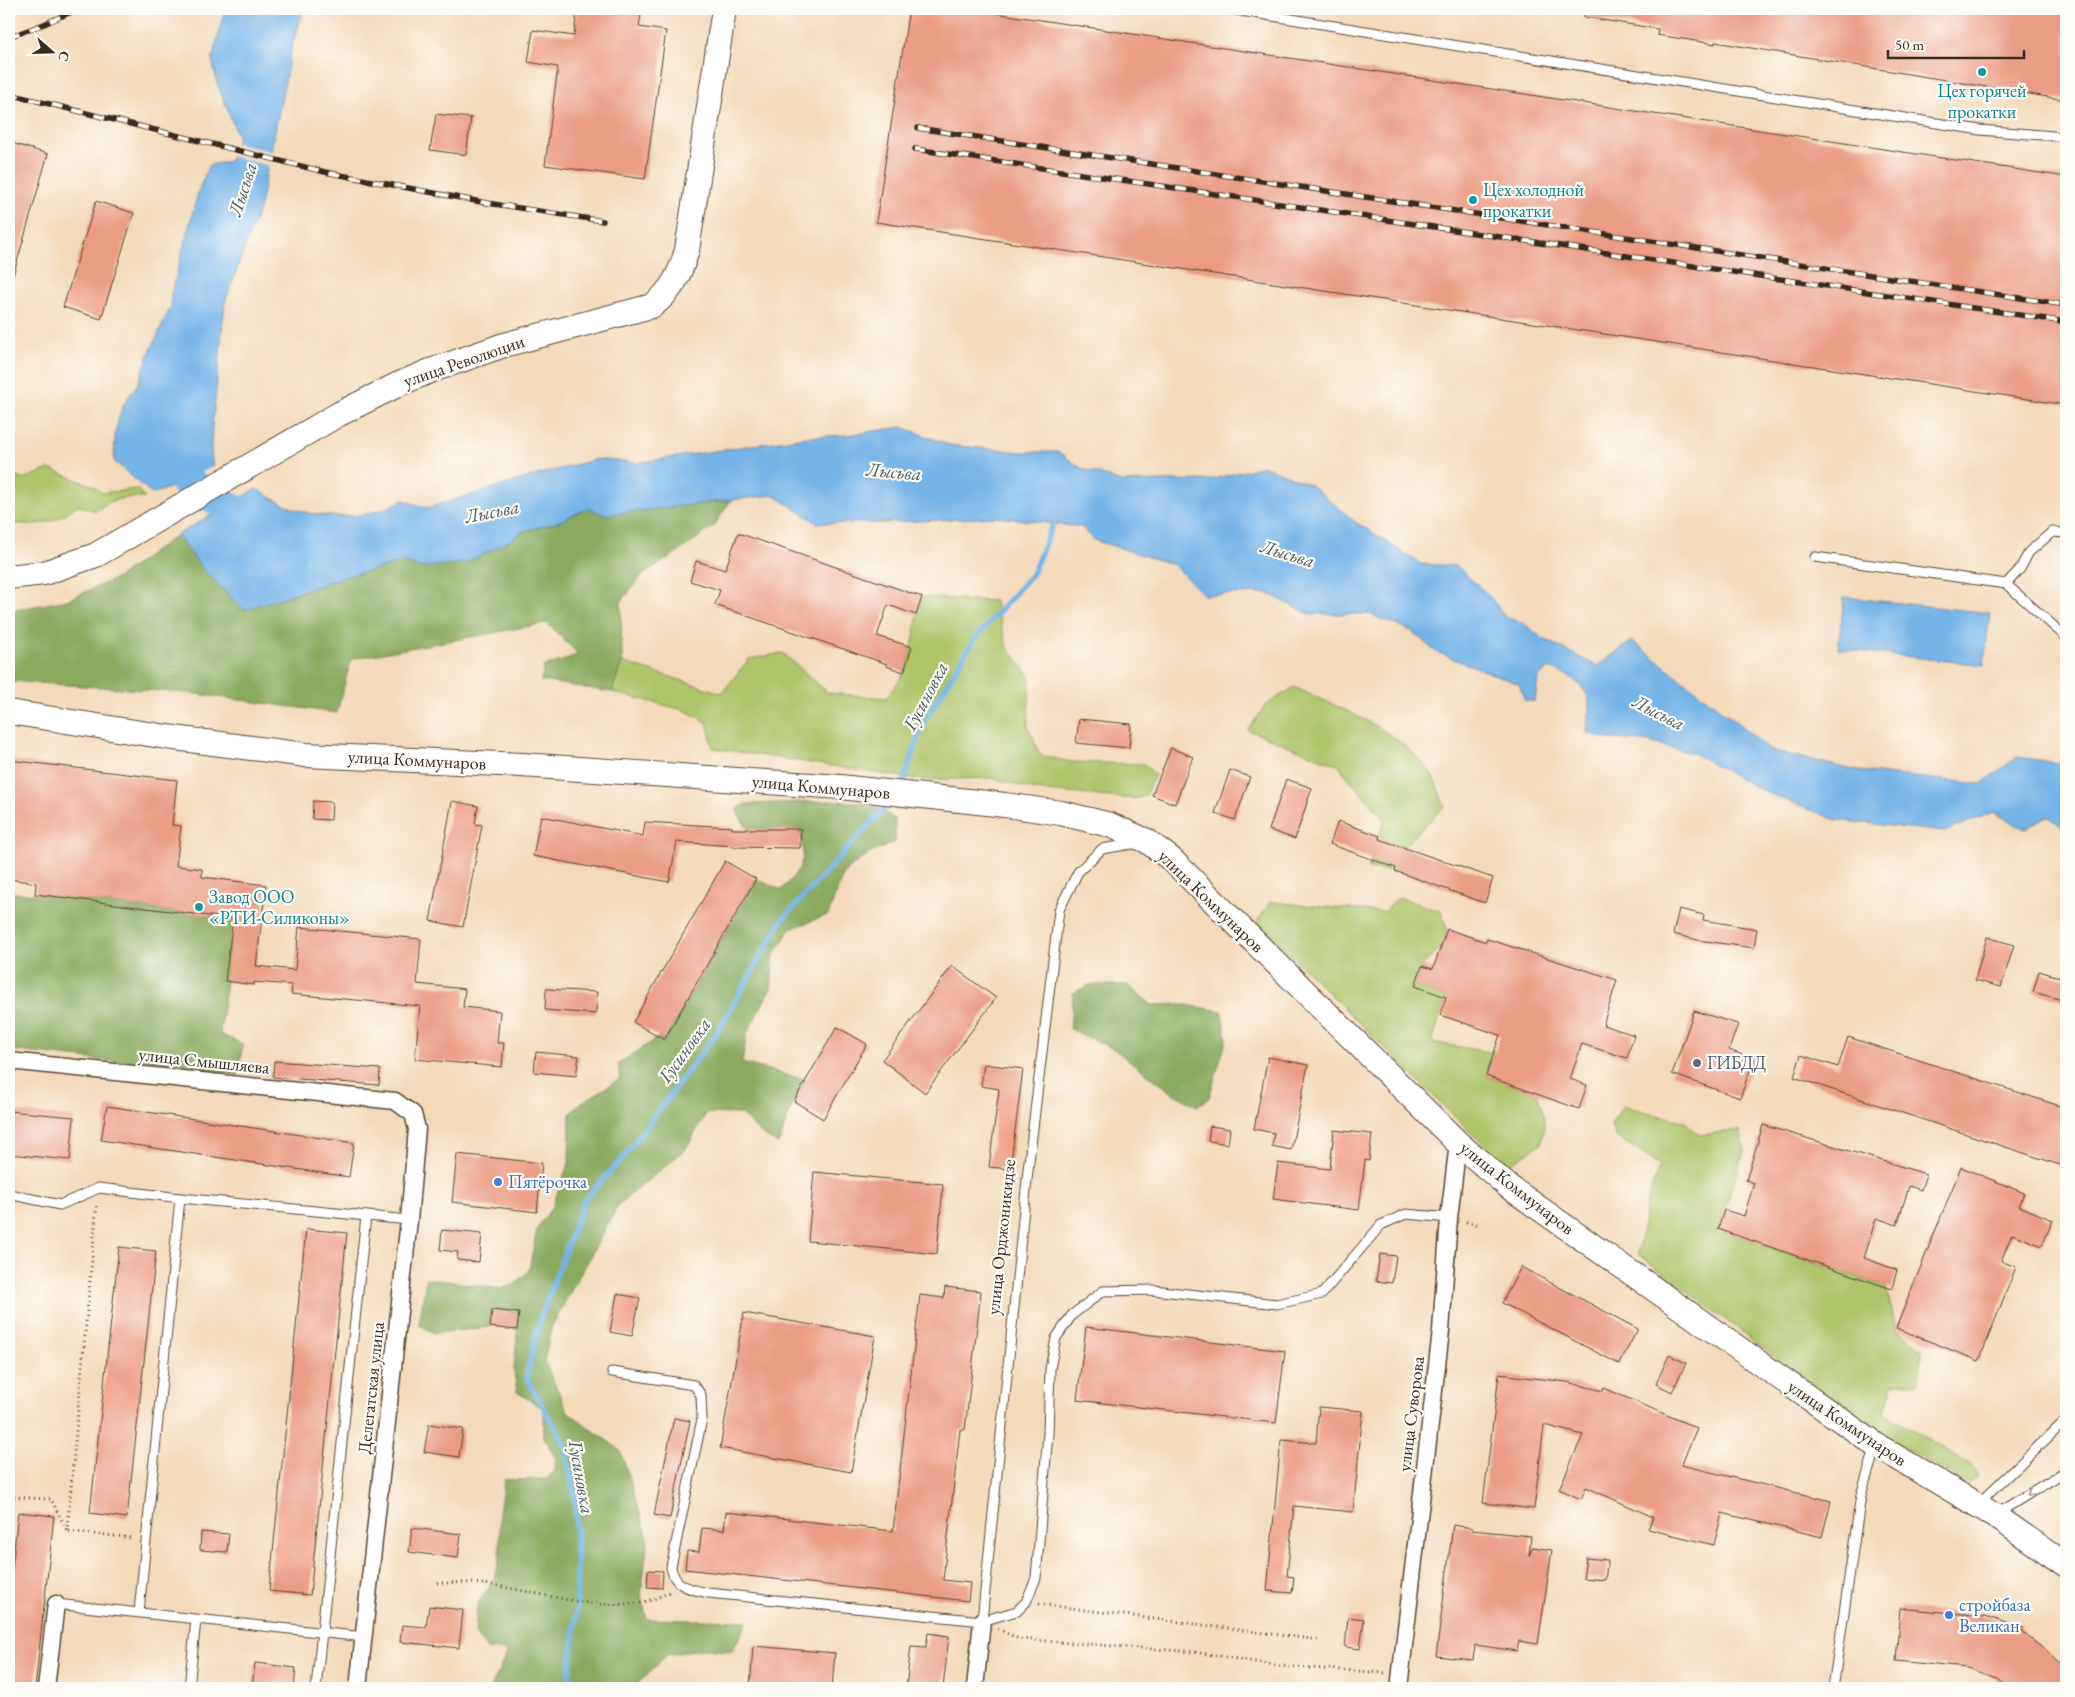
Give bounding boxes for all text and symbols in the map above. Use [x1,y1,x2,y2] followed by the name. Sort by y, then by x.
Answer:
[28,28,78,78] north arrow
[1888,28,2024,60] scale bar
[1895,35,1924,54] text: 50 m
[54,49,74,64] text: С
[1976,66,1988,78] marker: Цех горячей прокатки
[1937,79,2027,123] place label: Цех горячей прокатки
[222,159,263,220] water label: Лысьва
[1483,178,1584,222] place label: Цех холодной прокатки
[1467,194,1479,206] marker: Цех холодной прокатки
[400,329,528,392] street label: улица Революции
[865,457,922,486] water label: Лысьва
[462,494,521,529] water label: Лысьва
[1257,533,1318,573] water label: Лысьва
[896,658,954,736] water label: Гусиновка
[1628,688,1689,736] water label: Лысьва
[347,744,487,775] street label: улица Коммунаров
[751,769,892,804] street label: улица Коммунаров
[1153,844,1269,957] street label: улица Коммунаров
[209,885,350,929] place label: Завод ООО «РТИ-Силиконы»
[193,901,205,913] marker: Завод ООО «РТИ-Силиконы»
[652,1013,716,1089] water label: Гусиновка
[137,1042,272,1079] street label: улица Смышляева
[1707,1051,1766,1074] place label: ГИБДД
[1691,1057,1703,1069] marker: ГИБДД
[1456,1136,1579,1240] street label: улица Коммунаров
[981,1158,1020,1316] street label: улица Орджоникидзе
[508,1170,588,1193] place label: Пятёрочка
[492,1176,504,1188] marker: Пятёрочка
[352,1320,389,1455] street label: Делегатская улица
[1392,1354,1429,1473] street label: улица Суворова
[1783,1374,1912,1471] street label: улица Коммунаров
[563,1437,600,1516] water label: Гусиновка
[2026,1487,2035,1497] one-way arrow
[1959,1593,2031,1637] place label: стройбаза Великан
[1943,1609,1955,1621] marker: стройбаза Великан

